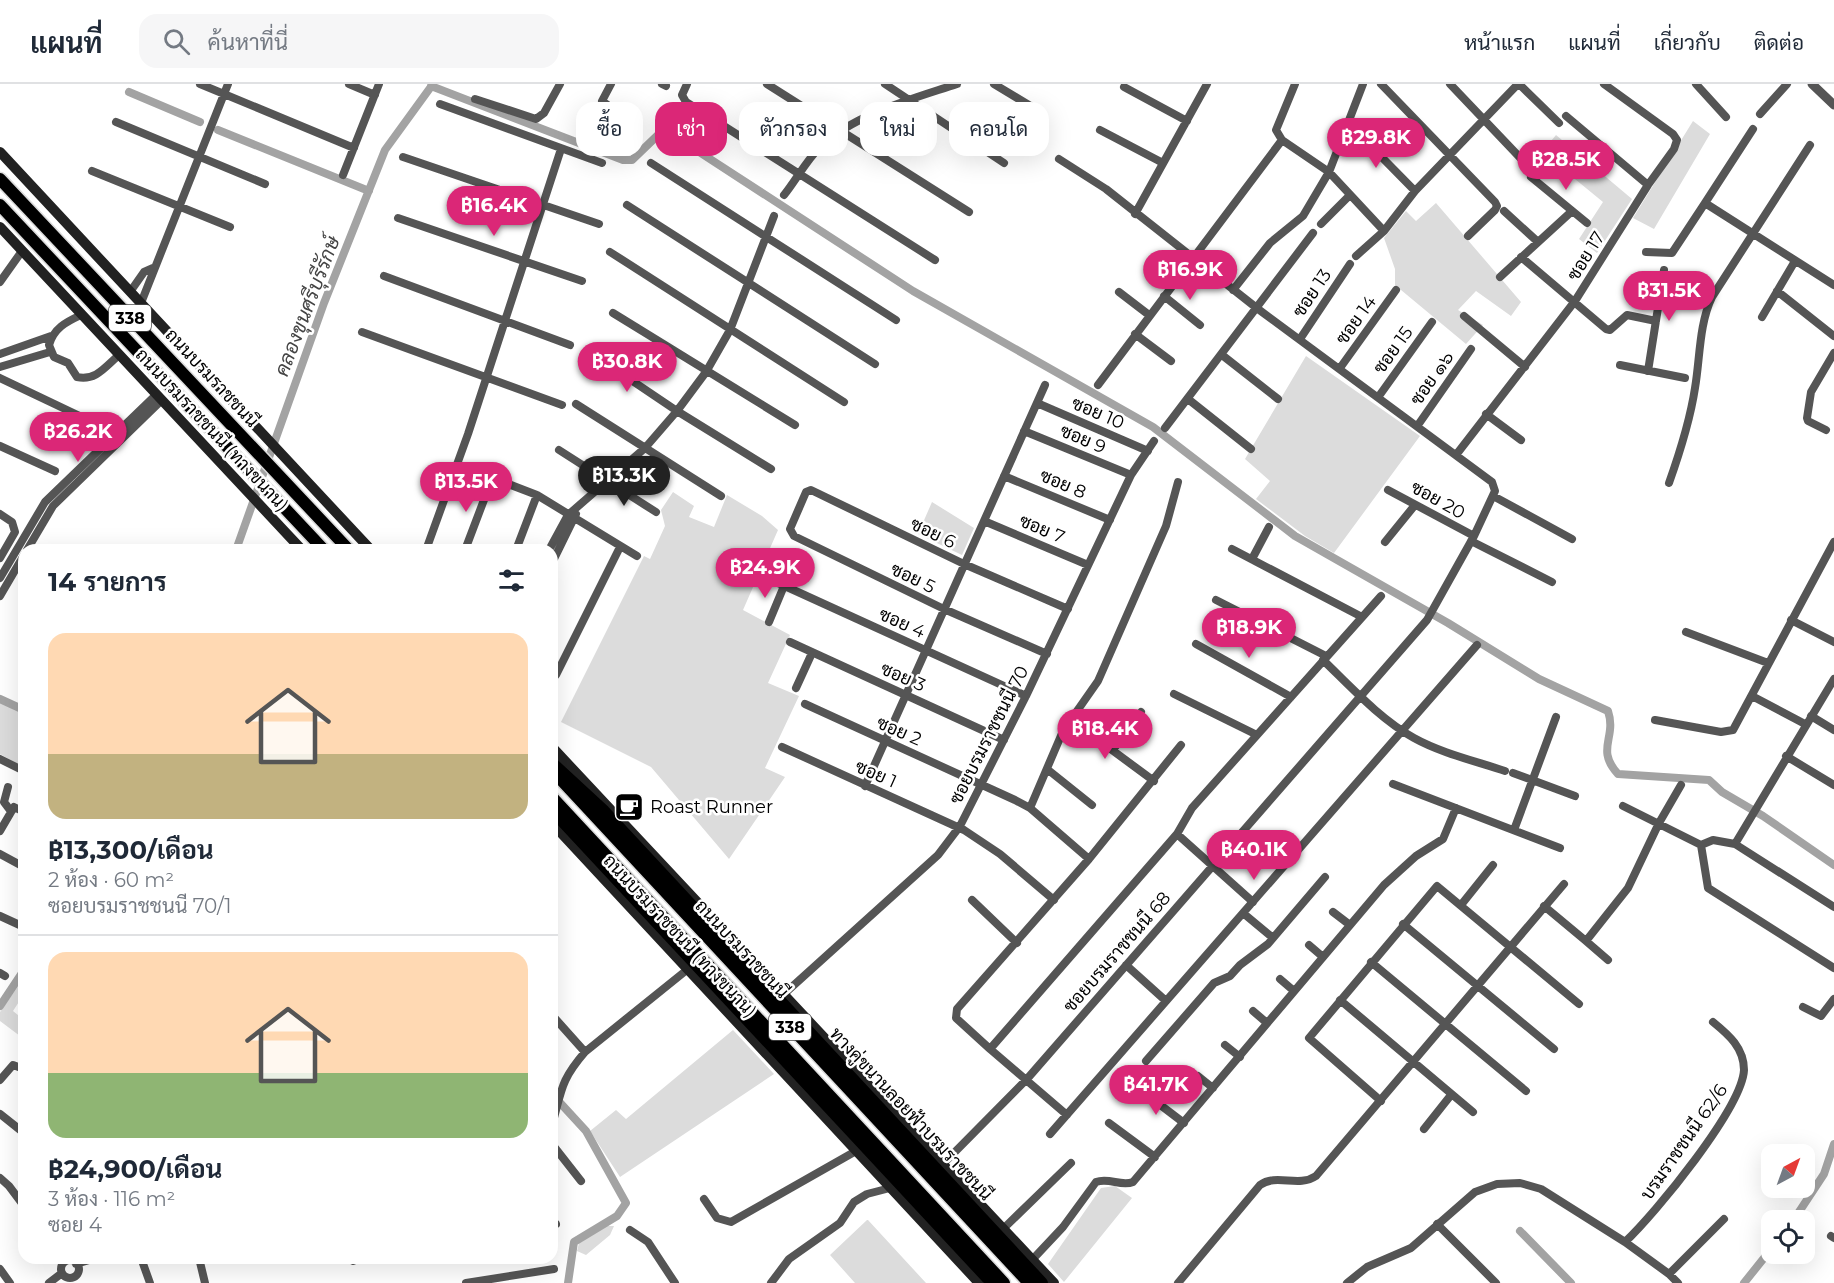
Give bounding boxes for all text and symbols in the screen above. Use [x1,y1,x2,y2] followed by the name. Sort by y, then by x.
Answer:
[139,14,559,68] search box
[160,25,193,58] icon: search
[30,26,103,60] text: แผนที่
[208,29,288,56] text: ค้นหาที่นี่
[1464,30,1535,55] text: หน้าแรก
[1568,30,1621,55] text: แผนที่
[1654,30,1721,55] text: เกี่ยวกับ
[1754,30,1804,55] text: ติดต่อ
[576,102,643,156] chip: ซื้อ
[655,102,727,156] chip: เช่า
[739,102,848,156] chip: ตัวกรอง
[860,102,937,156] chip: ใหม่
[949,102,1049,156] chip: คอนโด
[1327,118,1425,169] pin: ฿29.8K
[1341,125,1411,149] text: ฿29.8K
[1517,140,1615,191] pin: ฿28.5K
[1531,147,1601,171] text: ฿28.5K
[445,186,543,237] pin: ฿16.4K
[461,193,527,217] text: ฿16.4K
[1562,227,1610,285] street label: ซอย 17
[267,229,348,380] water label: คลองขุนศรีบุรีรักษ์
[1141,250,1239,301] pin: ฿16.9K
[1157,257,1223,281] text: ฿16.9K
[1288,265,1336,321] street label: ซอย 13
[1620,271,1718,322] pin: ฿31.5K
[1637,278,1701,302] text: ฿31.5K
[1331,291,1381,349] street label: ซอย 14
[109,305,151,331] road number: 338
[1368,322,1418,378] street label: ซอย 15
[161,323,265,432] street label: ถนนบรมราชชนนี
[578,342,676,393] pin: ฿30.8K
[131,343,295,516] street label: ถนนบรมราชชนนี (ทางขนาน)
[1405,347,1459,409] street label: ซอย ๑๖
[592,349,662,373] text: ฿30.8K
[1068,392,1128,434] street label: ซอย 10
[29,412,127,463] pin: ฿26.2K
[44,419,112,443] text: ฿26.2K
[1057,420,1109,458] street label: ซอย 9
[575,456,673,507] pin: ฿13.3K
[417,462,515,513] pin: ฿13.5K
[592,463,656,487] text: ฿13.3K
[1037,464,1089,504] street label: ซอย 8
[434,469,498,493] text: ฿13.5K
[1407,476,1469,524] street label: ซอย 20
[1016,510,1068,548] street label: ซอย 7
[907,513,959,553] street label: ซอย 6
[716,548,814,599] pin: ฿24.9K
[730,555,800,579] text: ฿24.9K
[887,558,939,598] street label: ซอย 5
[495,564,528,597] icon: filters
[48,566,167,598] text: 14 รายการ
[875,603,929,643] street label: ซอย 4
[1200,608,1298,659] pin: ฿18.9K
[1216,615,1282,639] text: ฿18.9K
[877,657,929,697] street label: ซอย 3
[943,661,1033,808] street label: ซอยบรมราชชนนี 70
[234,672,342,780] icon: home
[1056,709,1154,760] pin: ฿18.4K
[873,711,925,751] street label: ซอย 2
[1071,716,1139,740] text: ฿18.4K
[852,755,900,793] street label: ซอย 1
[613,791,645,823] cafe icon: Roast Runner
[650,796,773,818] place label: Roast Runner
[1205,830,1303,881] pin: ฿40.1K
[48,834,214,866] text: ฿13,300/เดือน
[1221,837,1287,861] text: ฿40.1K
[599,850,761,1022] street label: ถนนบรมราชชนนี (ทางขนาน)
[48,868,174,892] text: 2 ห้อง · 60 m²
[1057,886,1175,1017] street label: ซอยบรมราชชนนี 68
[48,894,231,918] text: ซอยบรมราชชนนี 70/1
[691,895,793,1003] street label: ถนนบรมราชชนนี
[234,991,342,1099] icon: home
[769,1014,811,1040] road number: 338
[824,1022,998,1206] street label: ทางคู่ขนานลอยฟ้าบรมราชชนนี
[1107,1065,1205,1116] pin: ฿41.7K
[1123,1072,1189,1096] text: ฿41.7K
[1634,1079,1732,1204] street label: บรมราชชนนี 62/6
[1761,1144,1815,1198] north arrow
[1761,1144,1815,1264] map controls
[48,1153,223,1185] text: ฿24,900/เดือน
[48,1187,175,1211] text: 3 ห้อง · 116 m²
[1761,1210,1815,1264] button: locate
[48,1213,102,1237] text: ซอย 4

